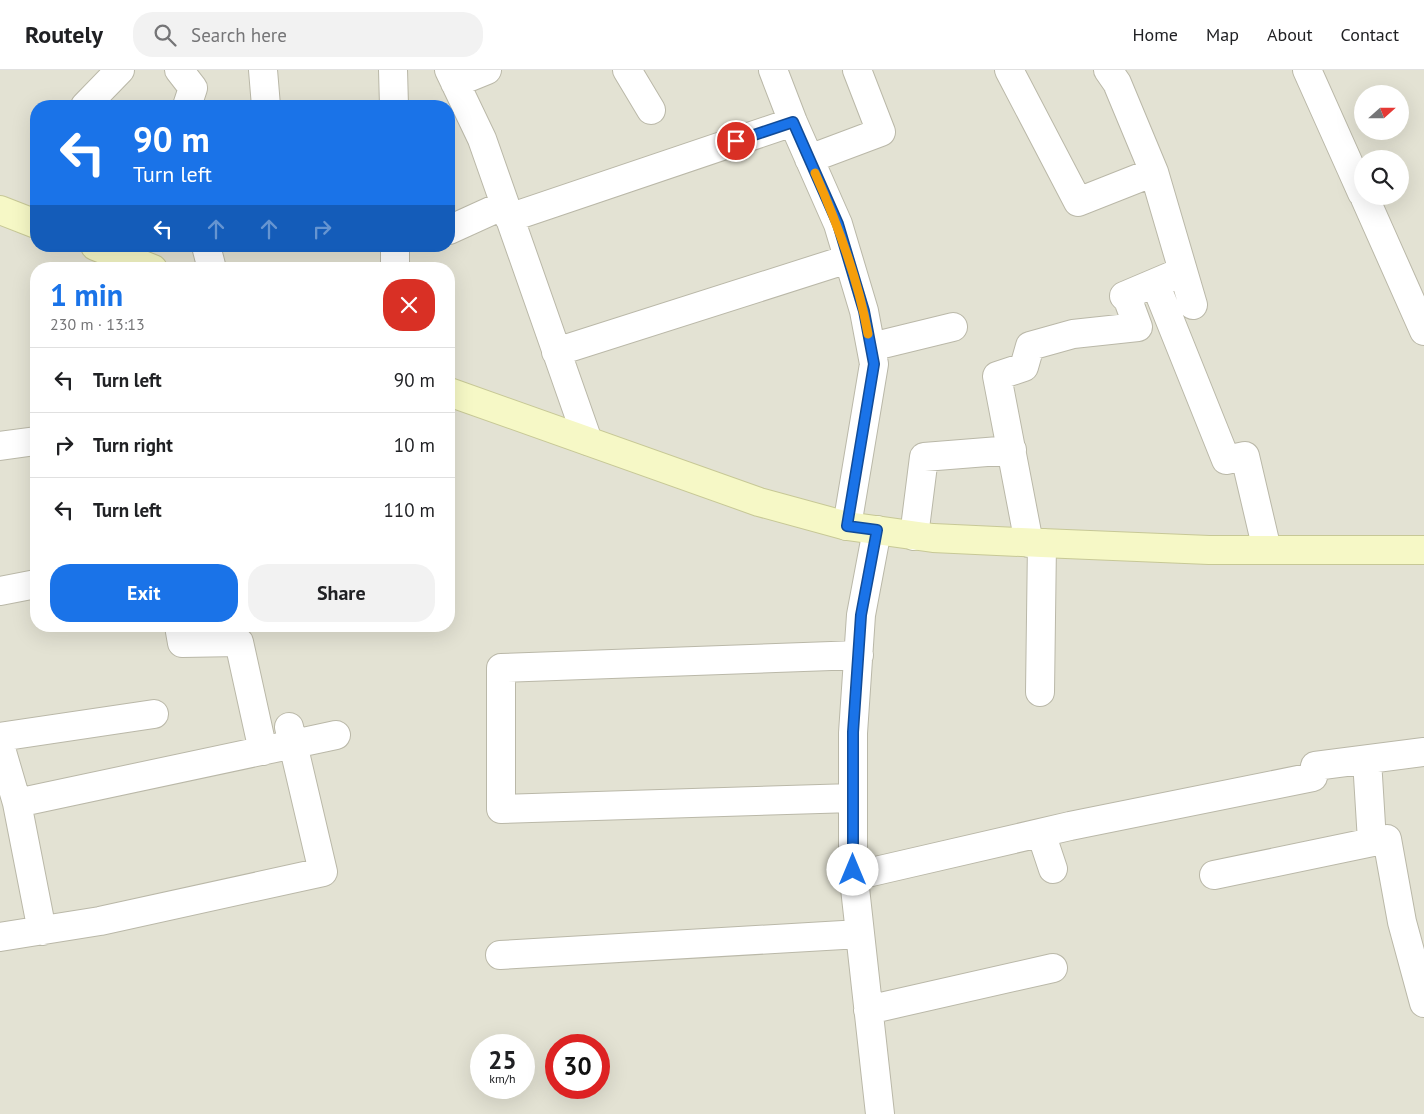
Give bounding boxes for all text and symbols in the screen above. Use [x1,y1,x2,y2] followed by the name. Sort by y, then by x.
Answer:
[133,12,483,57] search box
[25,19,103,50] text: Routely
[151,21,179,49] icon: search
[191,23,287,47] text: Search here
[1132,23,1178,46] text: Home
[1206,23,1239,46] text: Map
[1267,23,1313,46] text: About
[1341,23,1399,46] text: Contact
[1354,85,1409,140] north arrow
[1354,85,1409,205] map controls
[133,116,210,162] text: 90 m
[50,120,115,185] icon: left
[715,120,757,162] pin
[722,127,750,155] icon: arrive
[1354,150,1409,205] button: search
[133,160,212,188] text: Turn left
[149,215,177,243] icon: left
[202,215,230,243] icon: ahead
[255,215,283,243] icon: ahead
[308,215,336,243] icon: right
[50,275,123,314] text: 1 min
[383,279,435,331] button: close
[50,314,145,334] text: 230 m · 13:13
[50,366,78,394] icon: left
[93,368,162,392] text: Turn left
[394,368,435,392] text: 90 m
[50,431,78,459] icon: right
[93,433,173,457] text: Turn right
[394,433,435,457] text: 10 m
[50,496,78,524] icon: left
[93,498,162,522] text: Turn left
[383,498,435,522] text: 110 m
[50,564,238,622] button: Exit
[248,564,435,622] button: Share
[826,843,878,895] position arrow
[545,1034,610,1099] speed limit sign: 30
[488,1044,517,1076] text: 25
[489,1071,516,1086] text: km/h

